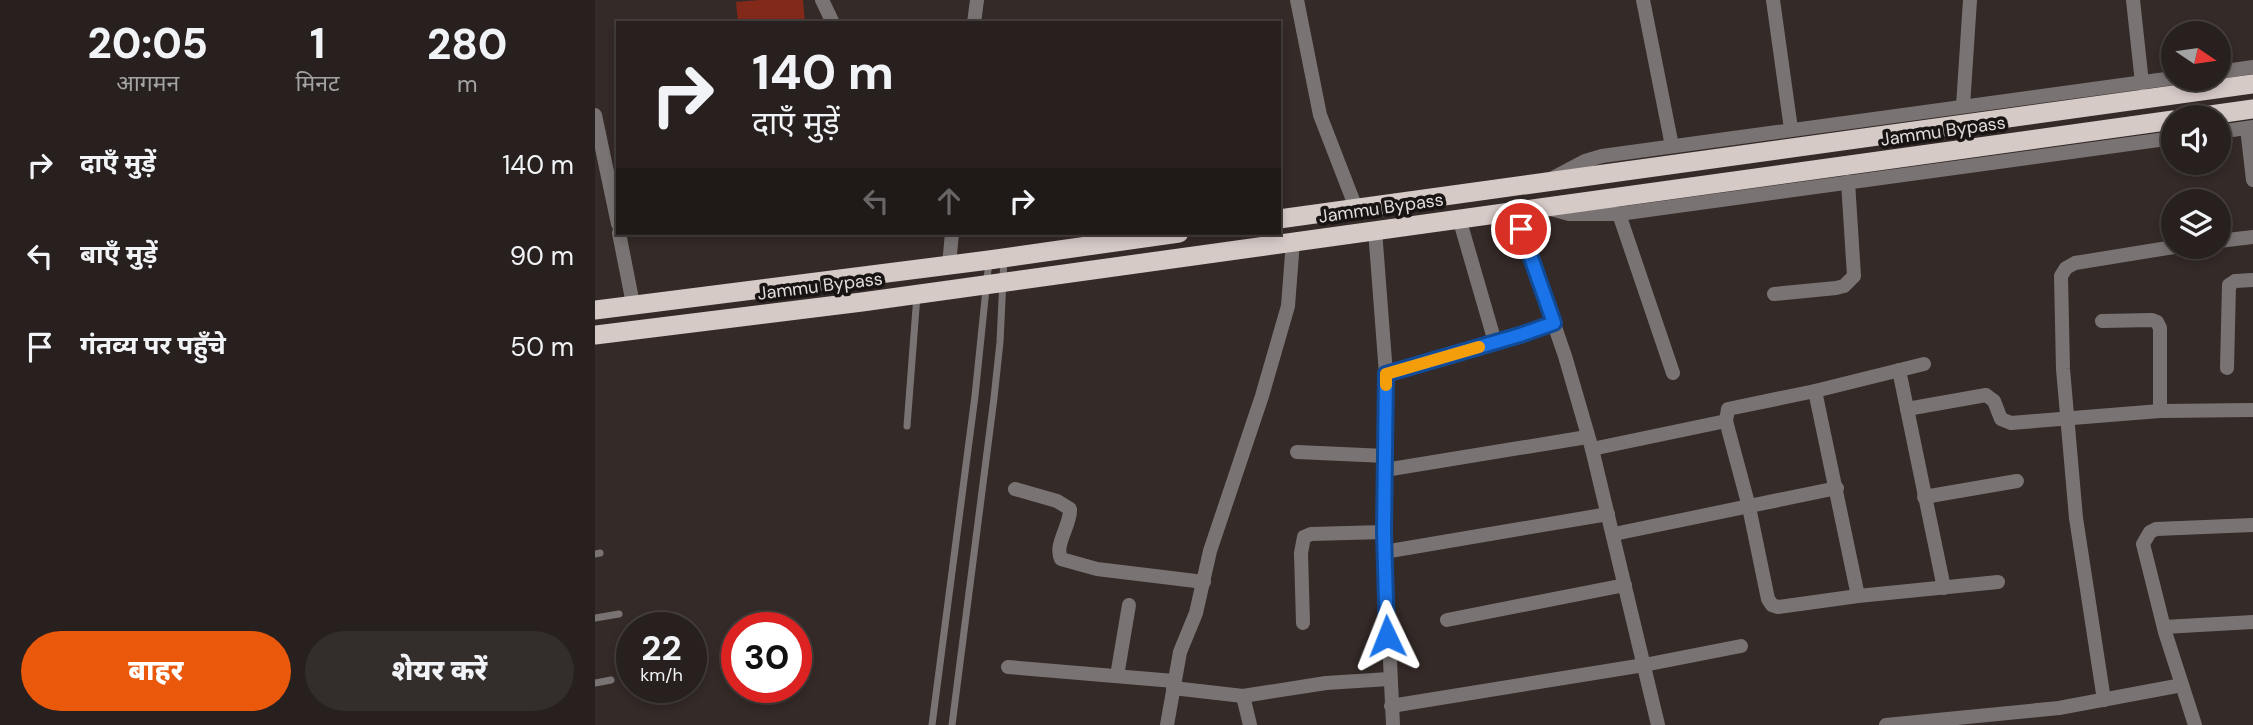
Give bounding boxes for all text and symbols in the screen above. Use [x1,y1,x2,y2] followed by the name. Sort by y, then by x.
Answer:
[88,16,208,71] text: 20:05
[310,16,325,71] text: 1
[427,17,507,72] text: 280
[2161,21,2231,91] north arrow
[2161,21,2231,259] map controls
[752,40,894,104] text: 140 m
[637,49,728,140] icon: right
[116,68,179,98] text: आगमन
[296,68,340,98] text: मिनट
[457,69,478,99] text: m
[752,102,840,144] text: दाएँ मुड़ें
[2161,105,2231,175] button: sound
[1879,110,2007,152] street label: Jammu Bypass
[21,146,59,184] icon: right
[80,146,156,180] text: दाएँ मुड़ें
[502,148,574,182] text: 140 m
[857,182,895,220] icon: left
[930,182,968,220] icon: ahead
[1003,182,1041,220] icon: right
[1317,187,1445,229] street label: Jammu Bypass
[2161,189,2231,259] button: layers
[1491,199,1551,259] pin
[1502,210,1540,248] icon: arrive
[21,237,59,275] icon: left
[80,237,157,271] text: बाएँ मुड़ें
[510,239,574,273] text: 90 m
[756,266,884,306] street label: Jammu Bypass
[21,328,59,366] icon: arrive
[80,328,226,362] text: गंतव्य पर पहुँचे
[510,330,574,364] text: 50 m
[1350,599,1424,673] position arrow
[721,612,812,703] speed limit sign: 30
[641,625,682,671] text: 22
[21,631,291,711] button: बाहर
[305,631,574,711] button: शेयर करें
[640,663,683,687] text: km/h

